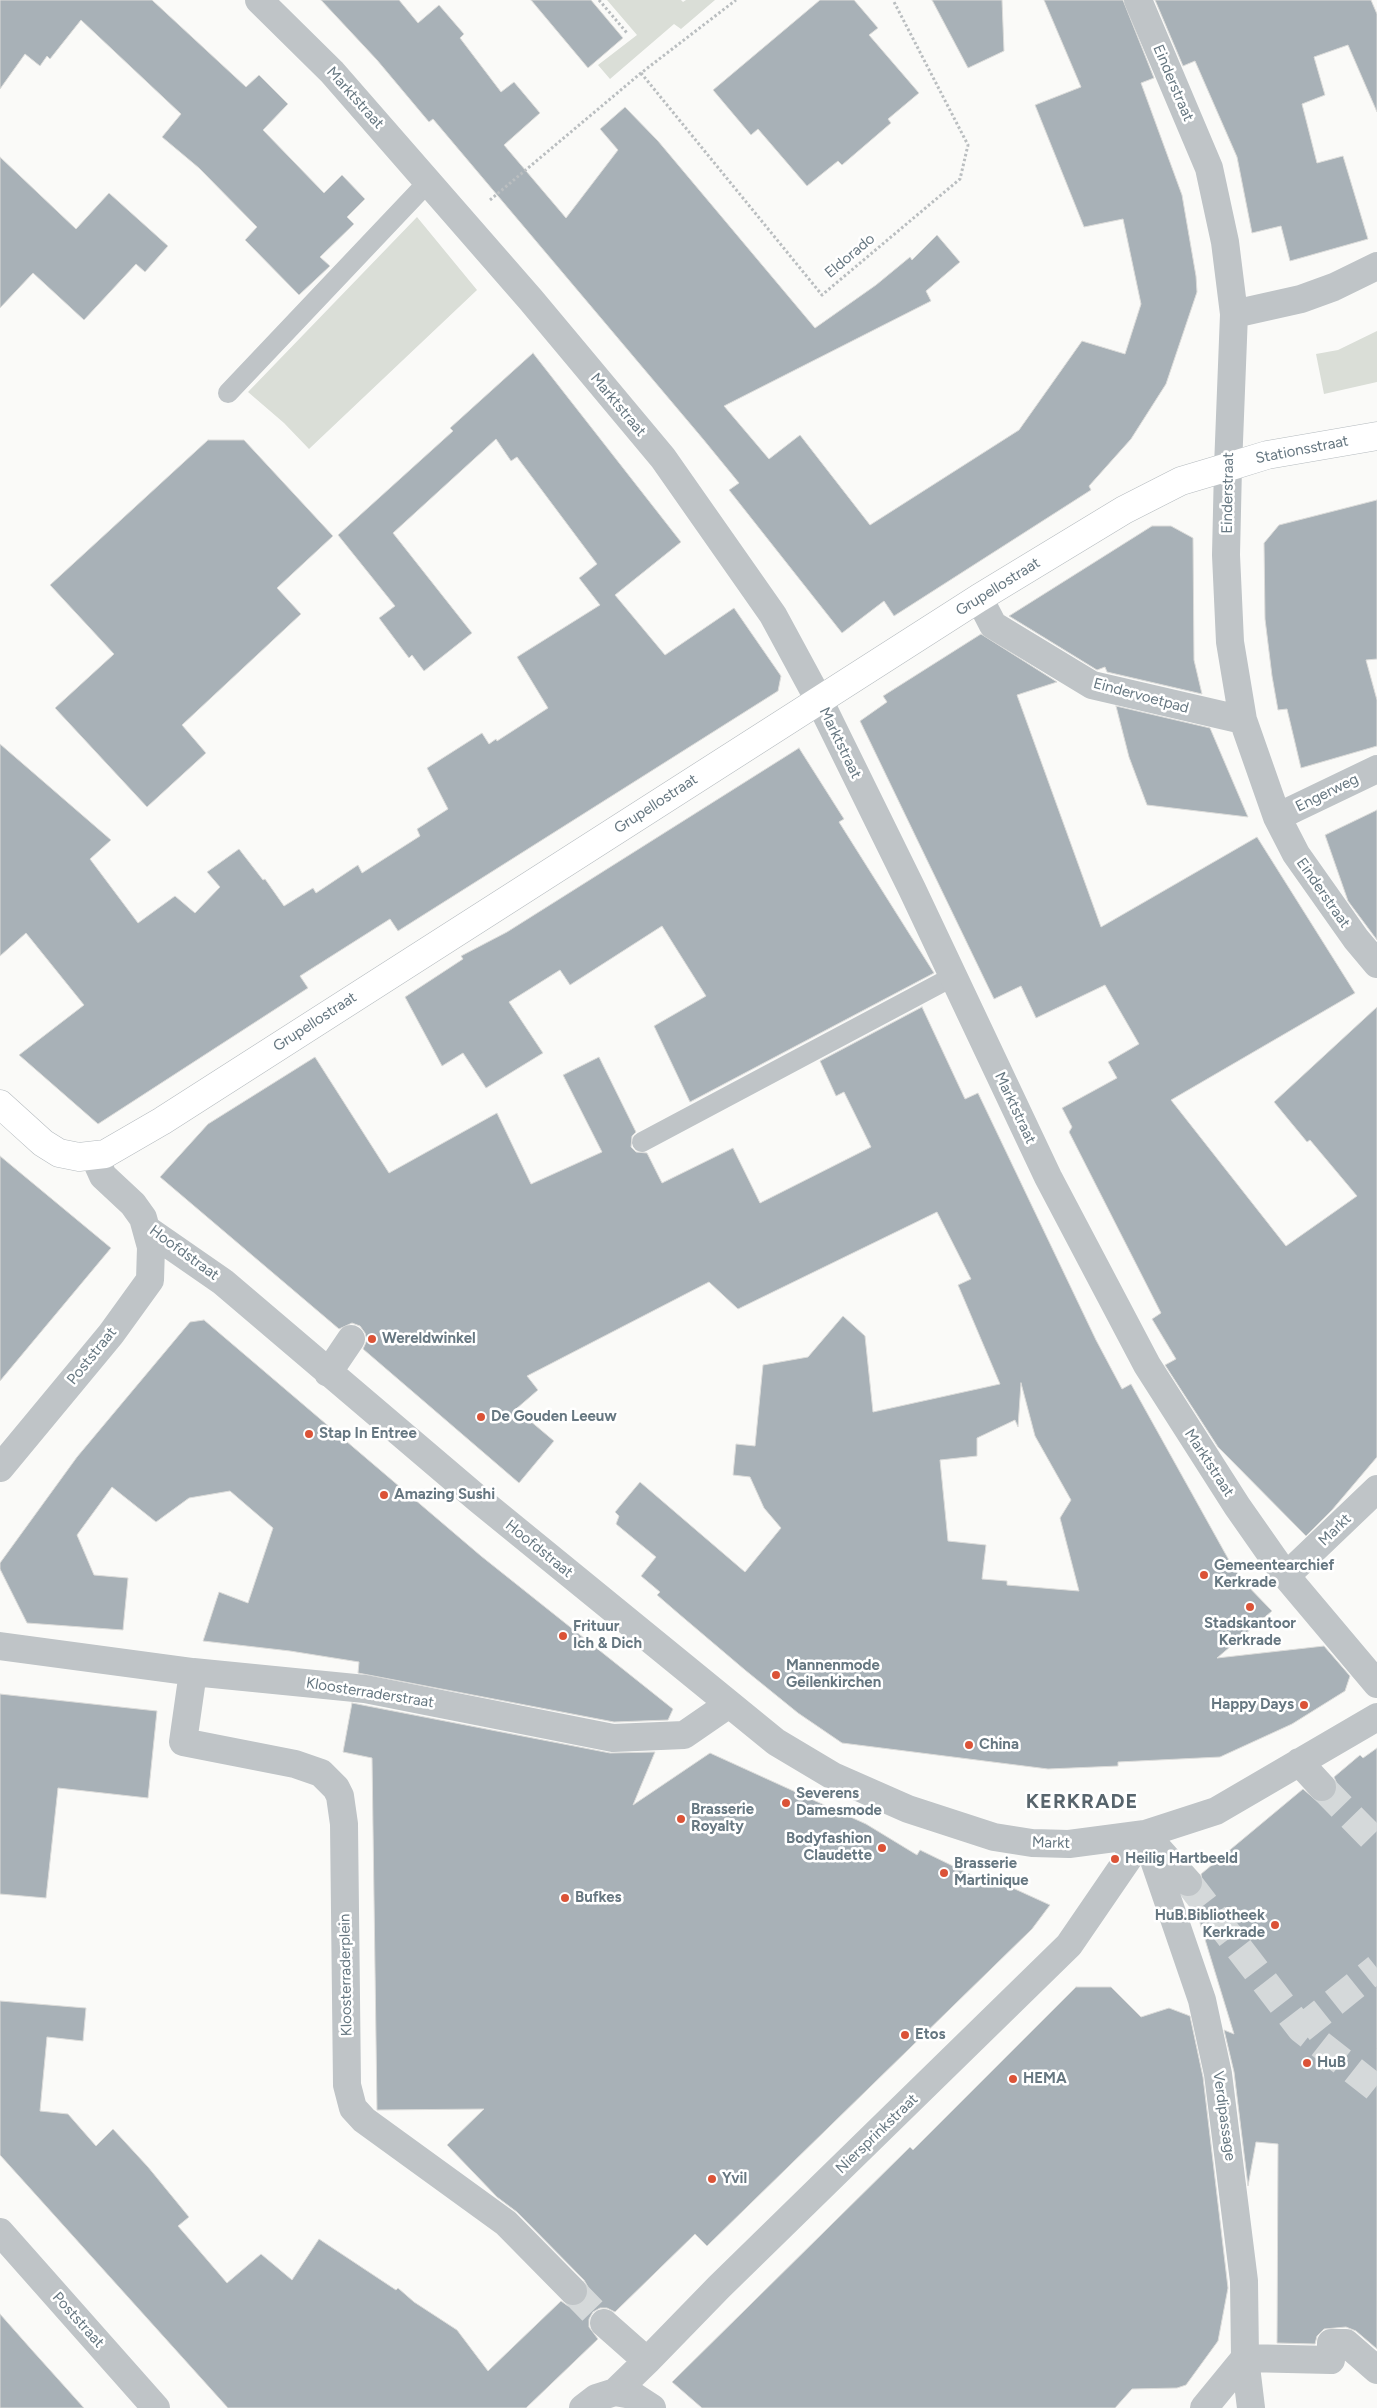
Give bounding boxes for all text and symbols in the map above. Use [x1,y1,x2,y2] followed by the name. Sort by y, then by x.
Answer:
[1149,42,1197,124] street label: Einderstraat
[323,63,387,133] street label: Marktstraat
[821,230,879,282] street label: Eldorado
[586,370,650,440] street label: Marktstraat
[1254,432,1350,468] street label: Stationsstraat
[1218,452,1238,534] street label: Einderstraat
[953,554,1043,620] street label: Grupellostraat
[1091,675,1191,717] street label: Eindervoetpad
[815,704,865,782] street label: Marktstraat
[611,770,701,838] street label: Grupellostraat
[1293,770,1361,816] street label: Engerweg
[1292,854,1354,932] street label: Einderstraat
[270,988,360,1056] street label: Grupellostraat
[991,1069,1039,1147] street label: Marktstraat
[146,1222,222,1284] street label: Hoofdstraat
[63,1324,121,1388] street label: Poststraat
[382,1330,476,1348] place label: Wereldwinkel
[366,1333,378,1345] marker: Wereldwinkel
[491,1408,617,1426] place label: De Gouden Leeuw
[475,1411,487,1423] marker: De Gouden Leeuw
[319,1425,417,1443] place label: Stap In Entree
[1180,1426,1238,1500] street label: Marktstraat
[303,1428,315,1440] marker: Stap In Entree
[394,1486,495,1504] place label: Amazing Sushi
[378,1489,390,1501] marker: Amazing Sushi
[1315,1510,1355,1550] street label: Markt
[502,1516,576,1582] street label: Hoofdstraat
[1214,1557,1334,1592] place label: Gemeentearchief Kerkrade
[1198,1569,1210,1581] marker: Gemeentearchief Kerkrade
[1244,1601,1256,1613] marker: Stadskantoor Kerkrade
[1204,1615,1296,1650] place label: Stadskantoor Kerkrade
[573,1618,642,1653] place label: Frituur Ich & Dich
[557,1630,569,1642] marker: Frituur Ich & Dich
[786,1657,881,1692] place label: Mannenmode Geilenkirchen
[770,1669,782,1681] marker: Mannenmode Geilenkirchen
[305,1674,435,1712] street label: Kloosterraderstraat
[1211,1696,1294,1714] place label: Happy Days
[1298,1699,1310,1711] marker: Happy Days
[979,1736,1019,1754] place label: China
[963,1739,975,1751] marker: China
[796,1785,882,1820] place label: Severens Damesmode
[1025,1790,1139,1814] district label: KERKRADE
[780,1797,792,1809] marker: Severens Damesmode
[691,1801,754,1836] place label: Brasserie Royalty
[675,1813,687,1825] marker: Brasserie Royalty
[786,1830,872,1865] place label: Bodyfashion Claudette
[1032,1833,1070,1853] street label: Markt
[876,1842,888,1854] marker: Bodyfashion Claudette
[1125,1850,1238,1868] place label: Heilig Hartbeeld
[1109,1853,1121,1865] marker: Heilig Hartbeeld
[954,1855,1029,1890] place label: Brasserie Martinique
[938,1867,950,1879] marker: Brasserie Martinique
[575,1889,622,1907] place label: Bufkes
[559,1892,571,1904] marker: Bufkes
[1155,1907,1265,1942] place label: HuB.Bibliotheek Kerkrade
[336,1913,356,2037] street label: Kloosterraderplein
[1269,1919,1281,1931] marker: HuB.Bibliotheek Kerkrade
[915,2026,945,2044] place label: Etos
[899,2029,911,2041] marker: Etos
[1317,2054,1346,2072] place label: HuB
[1301,2057,1313,2069] marker: HuB
[1023,2070,1067,2088] place label: HEMA
[1209,2070,1239,2162] street label: Verdipassage
[1007,2073,1019,2085] marker: HEMA
[832,2090,922,2178] street label: Niersprinkstraat
[722,2170,747,2188] place label: Yvil
[706,2173,718,2185] marker: Yvil
[48,2288,108,2352] street label: Poststraat

